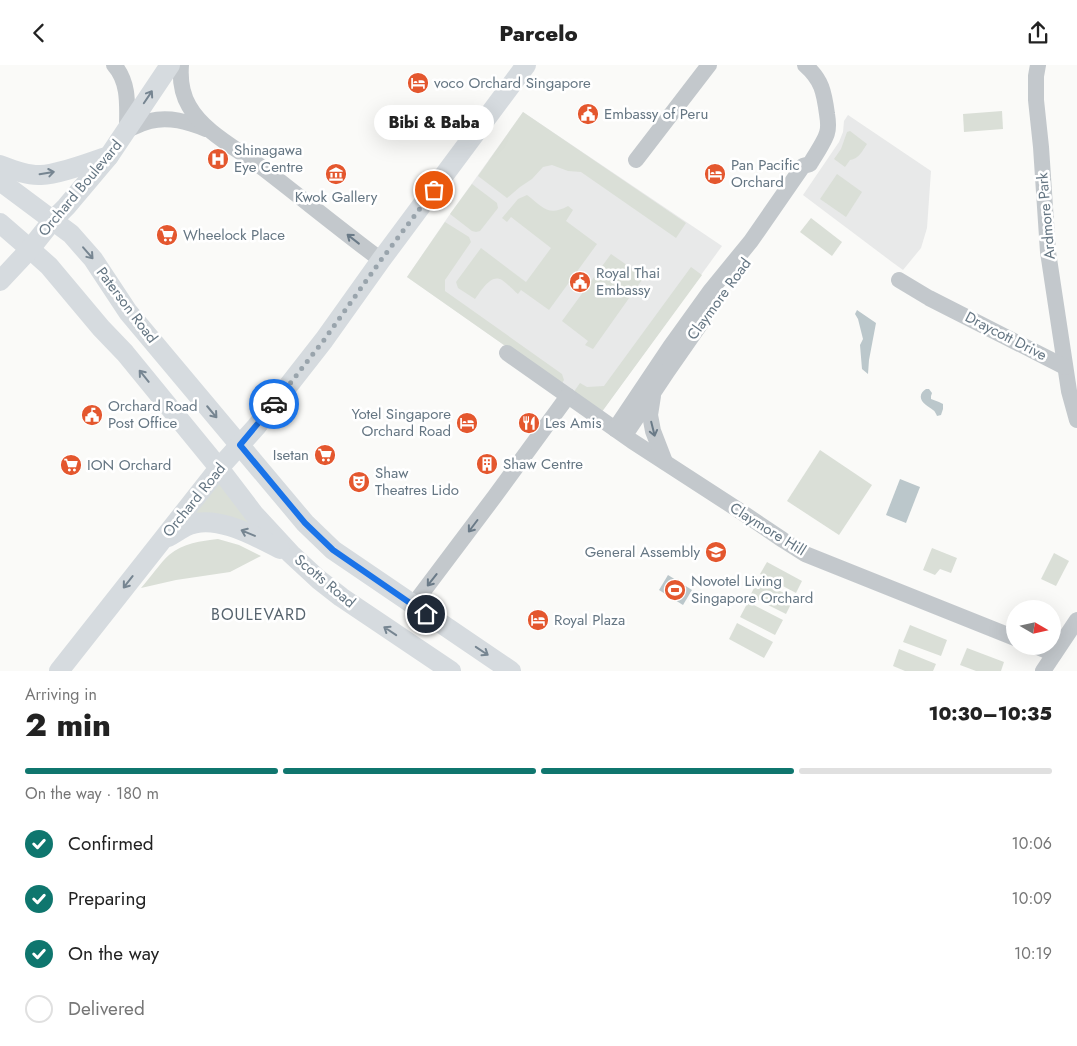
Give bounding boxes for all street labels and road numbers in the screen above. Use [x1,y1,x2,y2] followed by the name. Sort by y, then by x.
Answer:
[33,135,127,241] street label: Orchard Boulevard
[1031,171,1061,260] street label: Ardmore Park
[682,253,756,345] street label: Claymore Road
[91,262,163,348] street label: Paterson Road
[961,306,1051,366] street label: Draycott Drive
[157,458,231,542] street label: Orchard Road
[726,497,810,561] street label: Claymore Hill
[290,549,360,613] street label: Scotts Road

